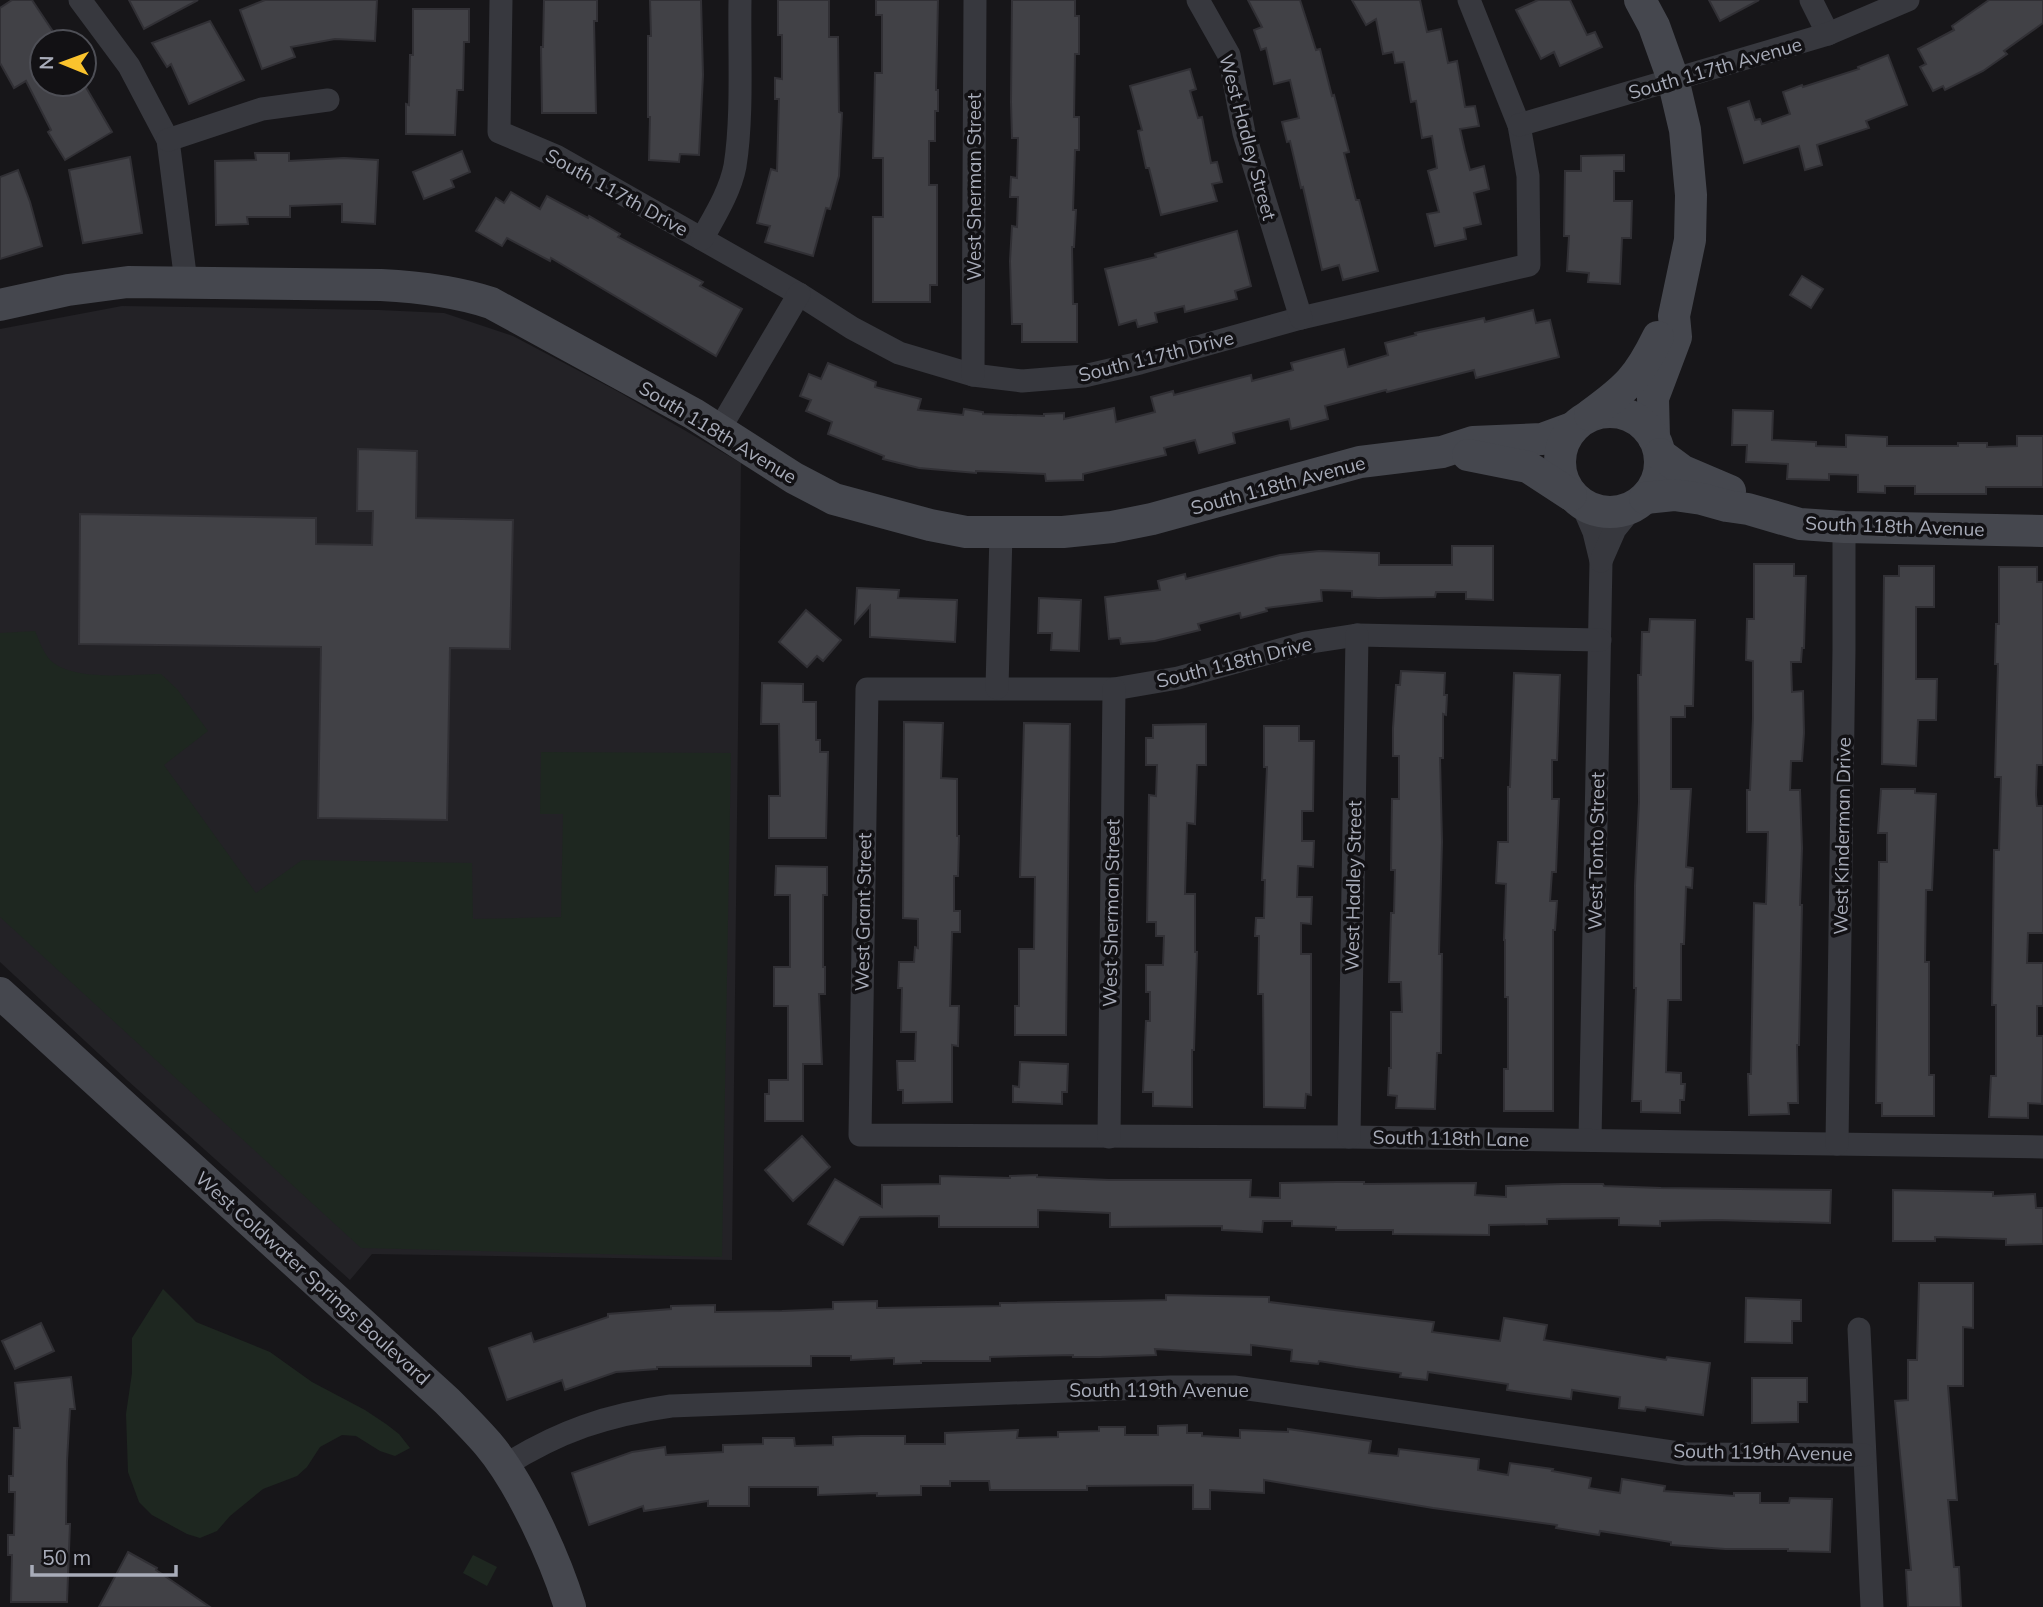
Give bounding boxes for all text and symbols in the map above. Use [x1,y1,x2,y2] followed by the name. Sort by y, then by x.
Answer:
[28,28,98,98] north arrow
[1625,32,1805,104] street label: South 117th Avenue
[1214,51,1282,223] street label: West Hadley Street
[34,55,58,70] text: N
[962,93,986,281] street label: West Sherman Street
[542,143,692,241] street label: South 117th Drive
[1076,325,1236,387] street label: South 117th Drive
[635,375,801,489] street label: South 118th Avenue
[1188,450,1368,520] street label: South 118th Avenue
[1805,511,1985,541] street label: South 118th Avenue
[1154,631,1314,693] street label: South 118th Drive
[1828,737,1856,935] street label: West Kinderman Drive
[1583,771,1609,930] street label: West Tonto Street
[1340,800,1366,972] street label: West Hadley Street
[1097,818,1125,1007] street label: West Sherman Street
[850,832,876,992] street label: West Grant Street
[1373,1125,1529,1151] street label: South 118th Lane
[191,1166,435,1390] street label: West Coldwater Springs Boulevard
[1069,1378,1249,1402] street label: South 119th Avenue
[1673,1438,1853,1466] street label: South 119th Avenue
[32,1534,175,1578] scale bar
[42,1544,91,1570] text: 50 m

